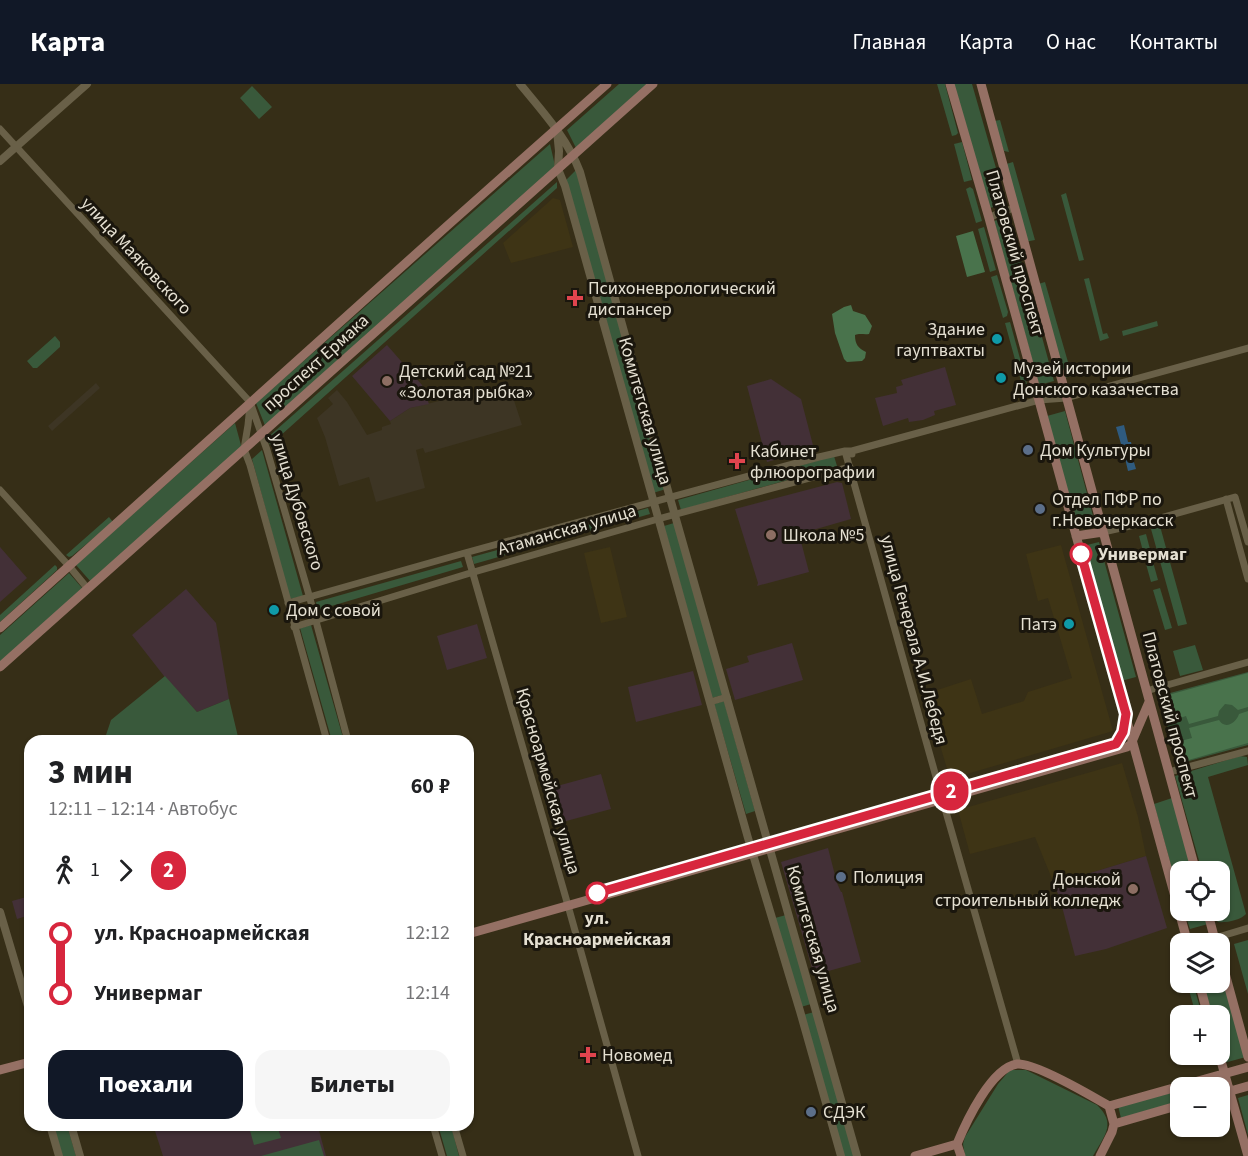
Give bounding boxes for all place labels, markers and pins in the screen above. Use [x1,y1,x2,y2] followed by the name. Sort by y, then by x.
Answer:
[588,276,776,322] place label: Психоневрологический диспансер
[566,289,584,307] marker: Психоневрологический диспансер
[896,317,985,363] place label: Здание гауптвахты
[990,332,1004,346] marker: Здание гауптвахты
[1013,356,1179,402] place label: Музей истории Донского казачества
[399,359,533,405] place label: Детский сад №21 «Золотая рыбка»
[994,371,1008,385] marker: Музей истории Донского казачества
[380,374,394,388] marker: Детский сад №21 «Золотая рыбка»
[1040,438,1151,463] place label: Дом Культуры
[750,439,875,485] place label: Кабинет флюорографии
[1021,443,1035,457] marker: Дом Культуры
[728,452,746,470] marker: Кабинет флюорографии
[1052,487,1173,533] place label: Отдел ПФР по г.Новочеркасск
[1033,502,1047,516] marker: Отдел ПФР по г.Новочеркасск
[783,523,864,548] place label: Школа №5
[764,528,778,542] marker: Школа №5
[1098,542,1187,567] place label: Универмаг
[1070,543,1092,565] marker: Универмаг
[286,598,381,623] place label: Дом с совой
[267,603,281,617] marker: Дом с совой
[1020,612,1057,637] place label: Патэ
[1062,617,1076,631] marker: Патэ
[853,865,924,890] place label: Полиция
[935,867,1122,913] place label: Донской строительный колледж
[834,870,848,884] marker: Полиция
[586,882,608,904] marker: ул. Красноармейская
[1126,882,1140,896] marker: Донской строительный колледж
[523,906,671,952] place label: ул. Красноармейская
[602,1043,673,1068] place label: Новомед
[579,1046,597,1064] marker: Новомед
[823,1100,866,1125] place label: СДЭК
[804,1105,818,1119] marker: СДЭК

